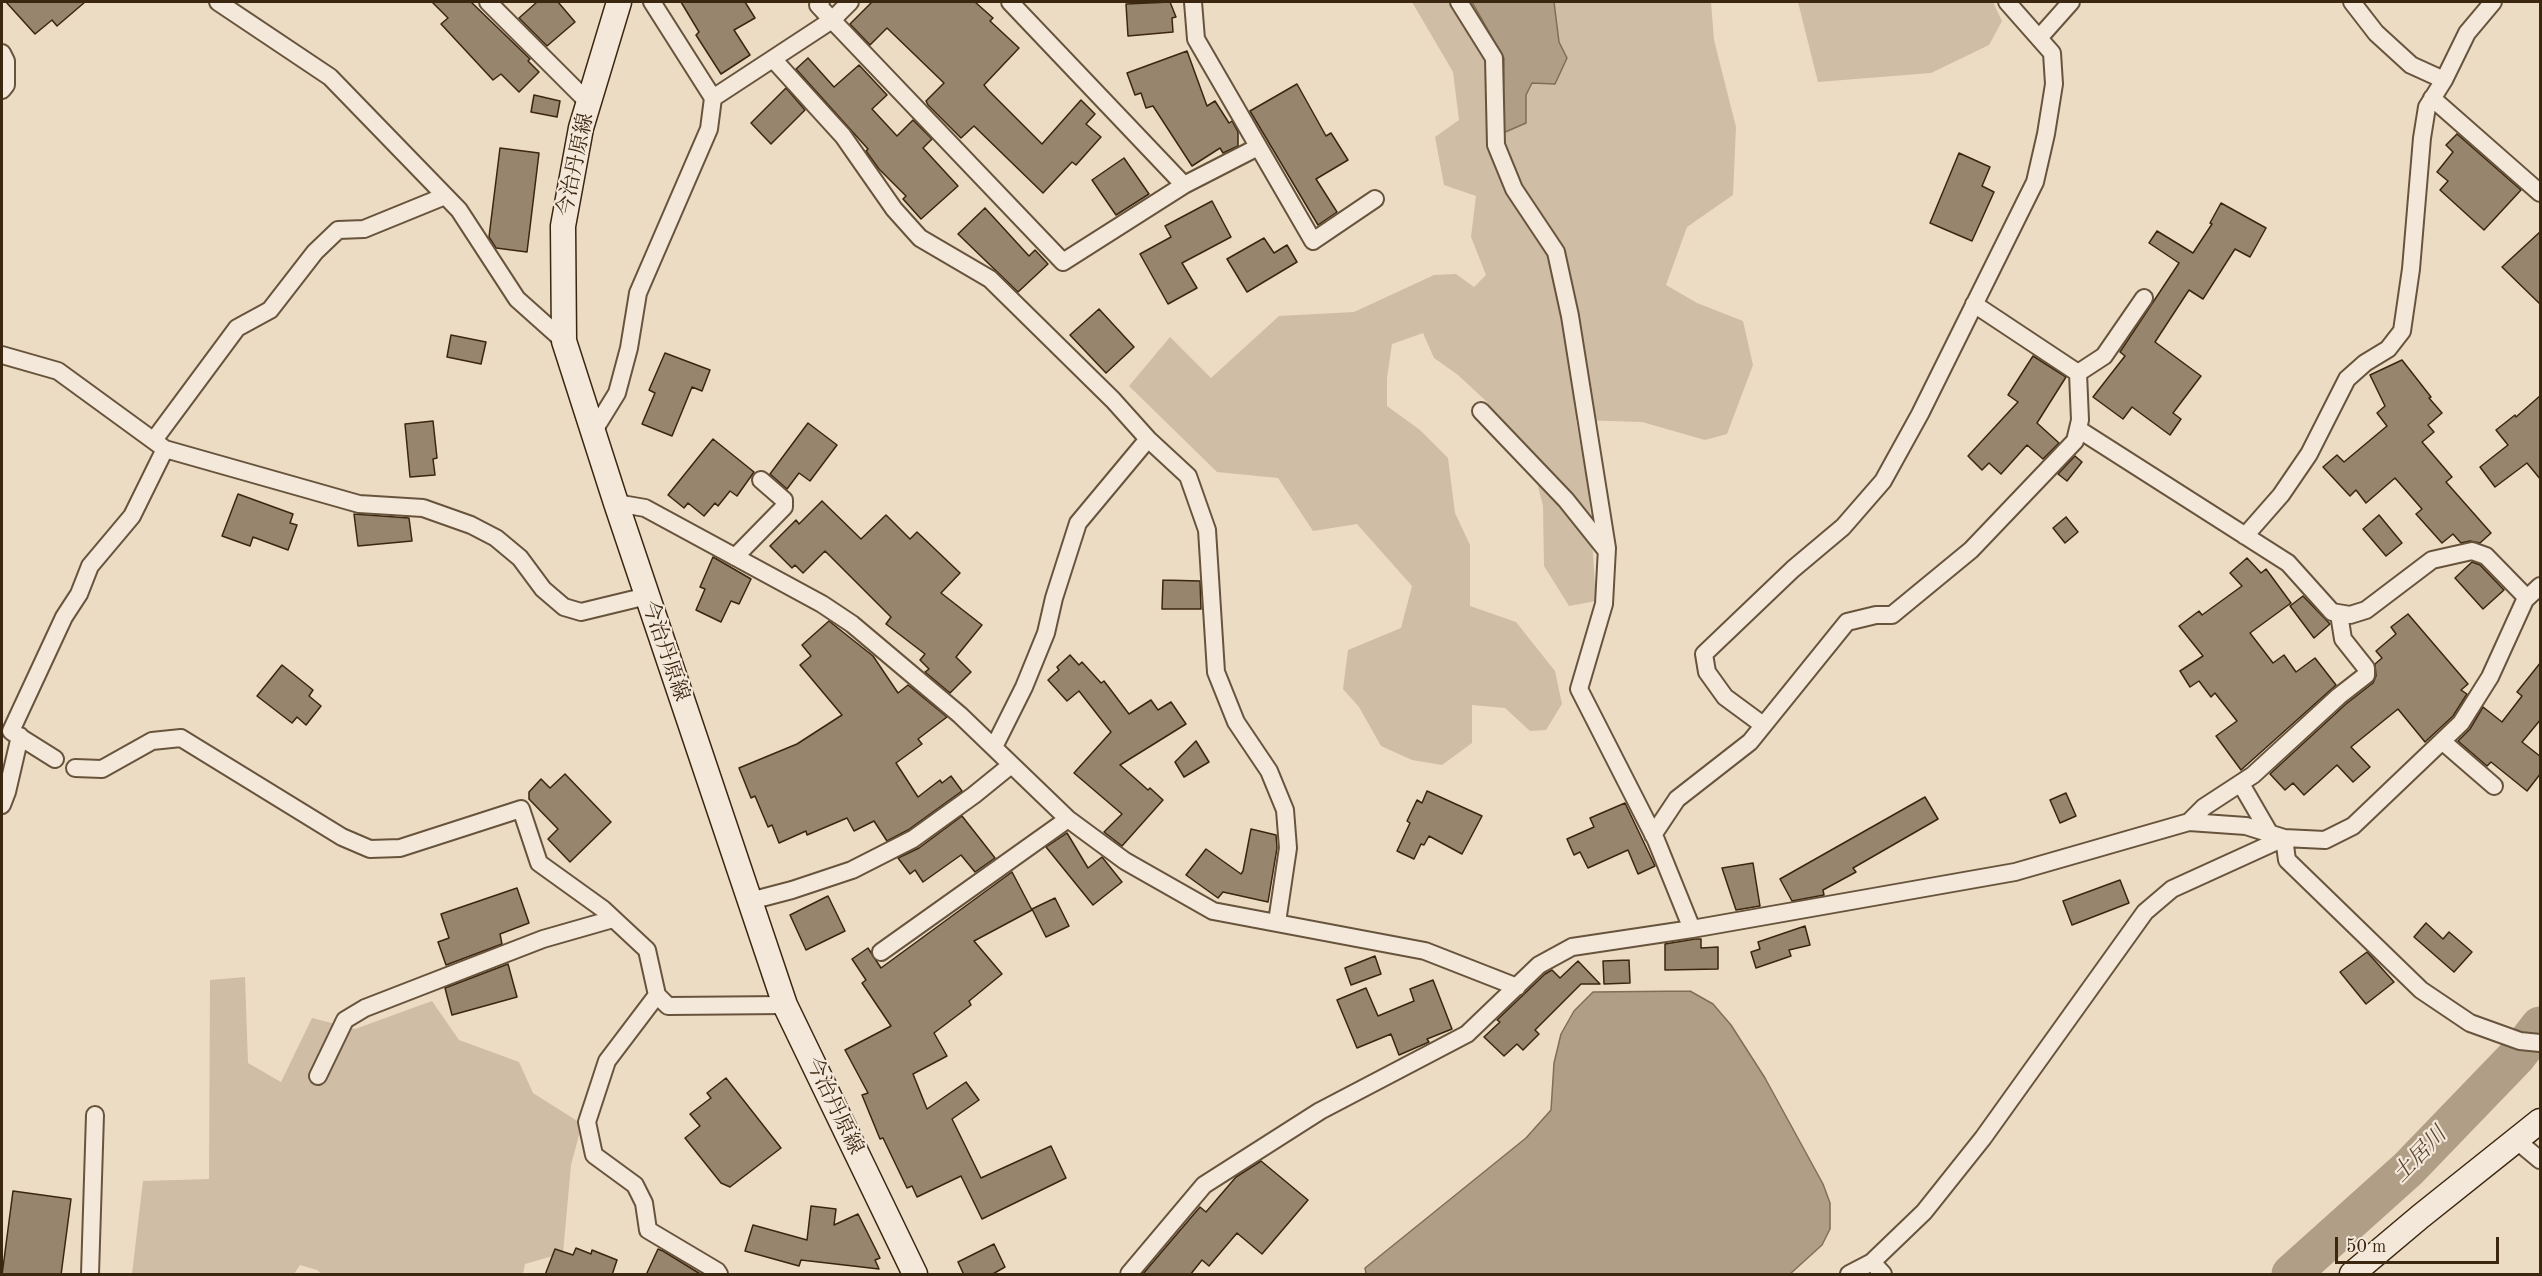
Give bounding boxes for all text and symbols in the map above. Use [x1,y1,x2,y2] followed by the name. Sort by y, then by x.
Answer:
[553,111,599,219] street label: 今治丹原線
[636,597,694,705] street label: 今治丹原線
[800,1053,868,1159] street label: 今治丹原線
[2388,1122,2452,1188] water label: 土居川
[2338,1225,2502,1263] scale bar
[2346,1238,2386,1256] text: 50 m

